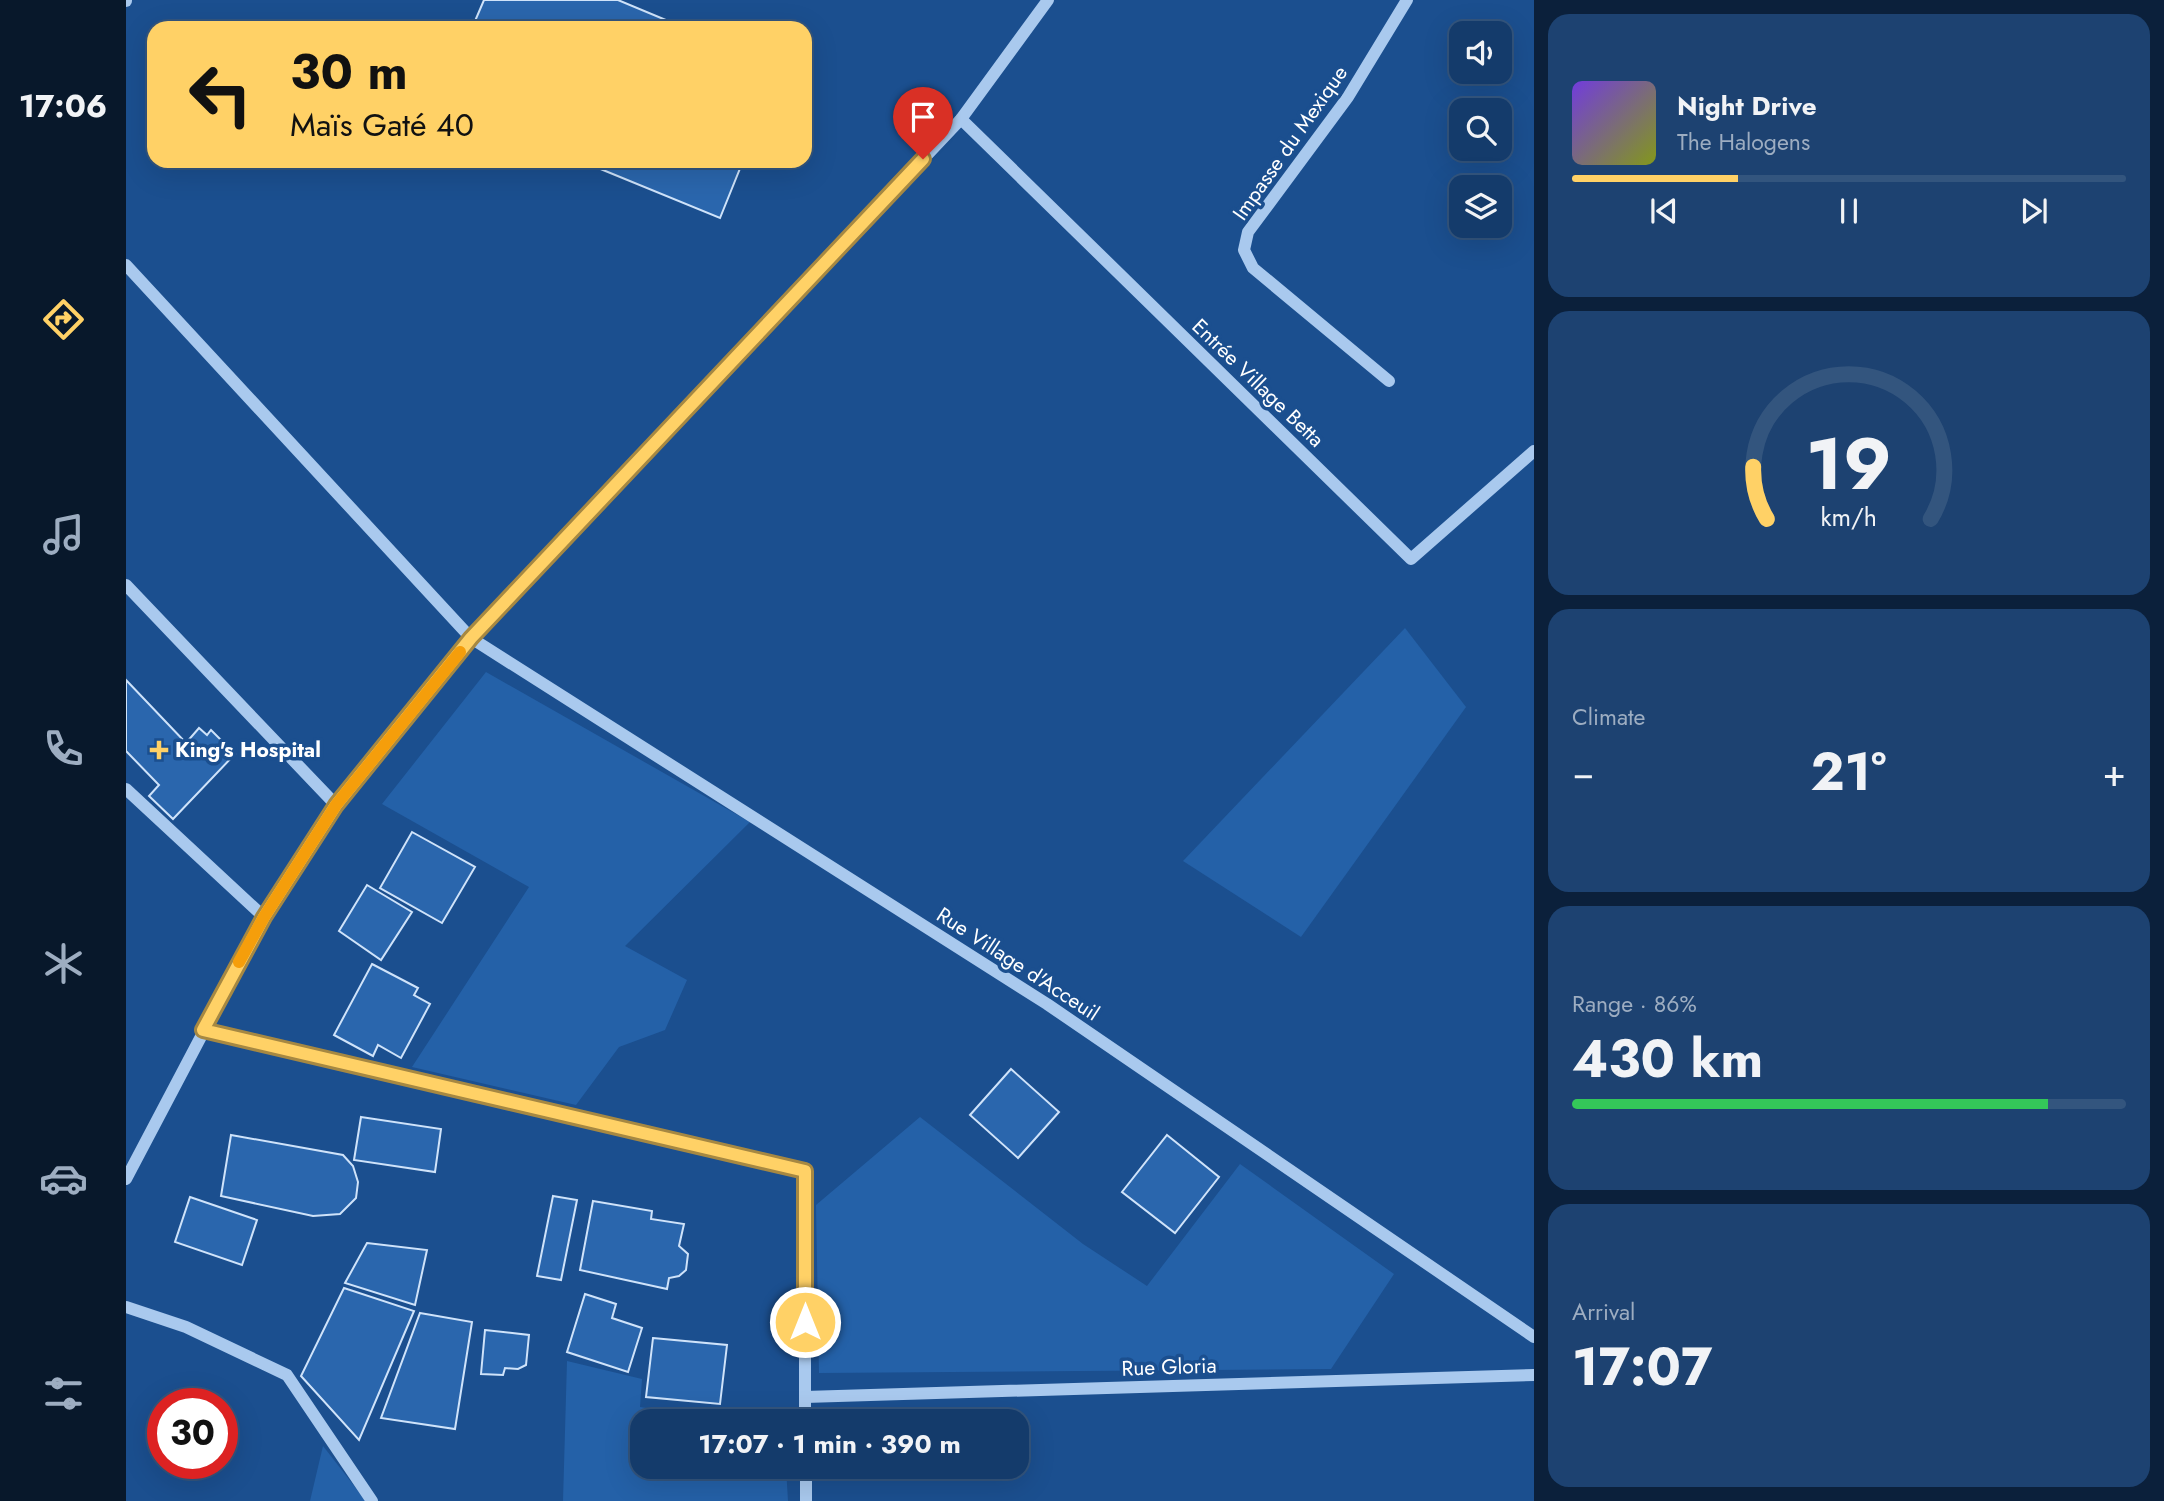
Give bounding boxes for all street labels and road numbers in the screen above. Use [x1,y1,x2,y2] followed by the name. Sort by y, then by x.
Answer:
[1225,59,1355,226] street label: Impasse du Mexique
[1185,312,1331,454] street label: Entrée Village Betta
[931,900,1105,1028] street label: Rue Village d'Acceuil
[1121,1350,1217,1384] street label: Rue Gloria

